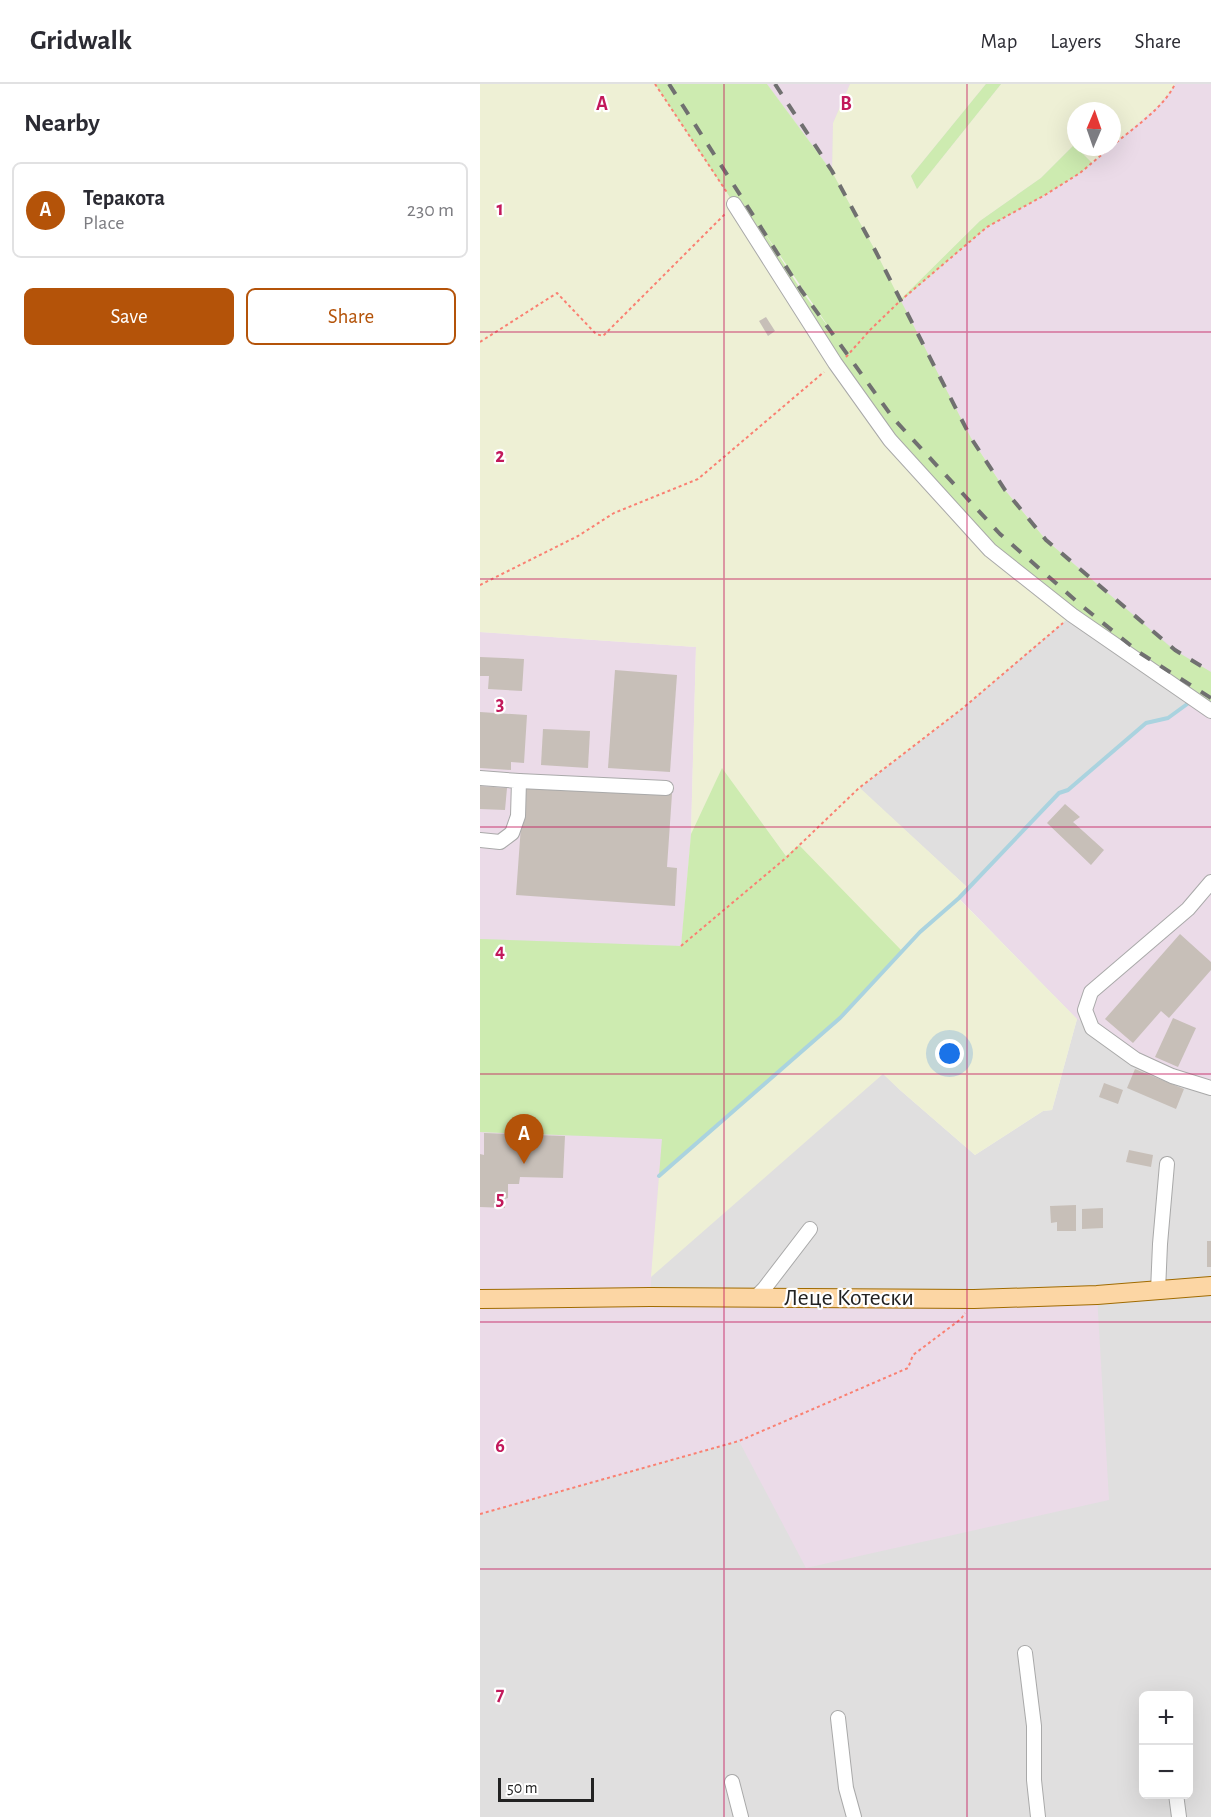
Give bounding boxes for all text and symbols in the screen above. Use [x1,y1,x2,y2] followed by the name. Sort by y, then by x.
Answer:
[30,27,132,55] text: Gridwalk
[981,31,1017,52] text: Map
[1050,31,1101,52] text: Layers
[1134,31,1181,52] text: Share
[596,94,608,114] text: A
[840,94,852,114] text: B
[1067,102,1121,156] north arrow
[24,110,100,136] text: Nearby
[83,187,165,209] text: Теракота
[496,199,504,219] text: 1
[40,200,52,220] text: A
[407,200,454,220] text: 230 m
[83,213,124,233] text: Place
[24,288,234,345] button: Save
[246,288,456,345] button: Share
[495,446,505,466] text: 2
[496,694,504,714] text: 3
[495,941,505,961] text: 4
[935,1039,964,1068] your location
[504,1114,543,1164] pin: A
[496,1189,504,1209] text: 5
[784,1286,914,1310] street label: Леце Котески
[495,1436,505,1456] text: 6
[496,1684,505,1704] text: 7
[1139,1691,1193,1799] map controls
[1139,1691,1193,1745] button: +
[1139,1745,1193,1799] button: −
[498,1775,594,1802] scale bar
[507,1780,538,1796] text: 50 m

